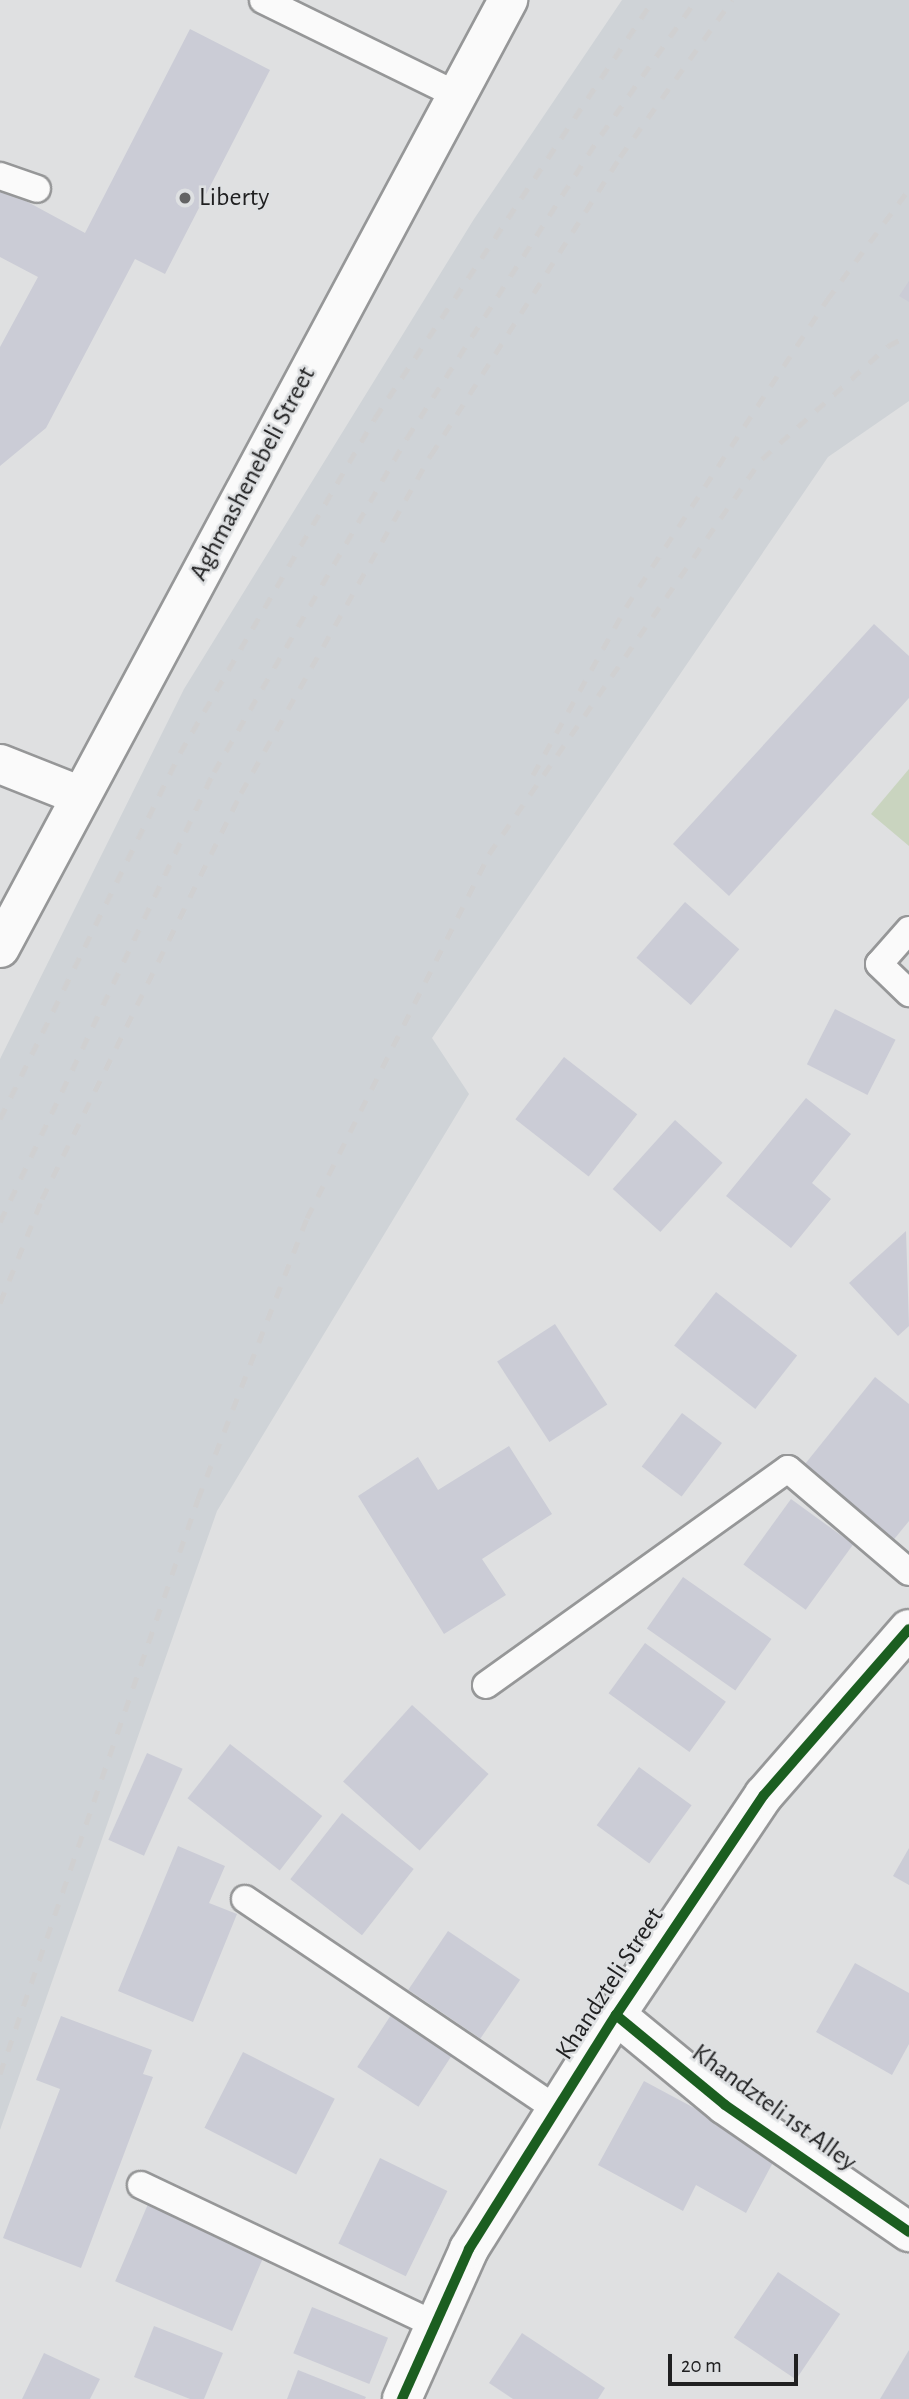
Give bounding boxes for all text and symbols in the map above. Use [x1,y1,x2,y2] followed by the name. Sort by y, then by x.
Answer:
[199,182,269,214] place label: Liberty
[177,190,193,206] marker: Liberty
[183,362,323,586] street label: Aghmashenebeli Street
[549,1902,671,2066] street label: Khandzteli Street
[685,2038,863,2178] street label: Khandzteli 1st Alley
[671,2340,800,2384] scale bar
[681,2355,722,2376] text: 20 m

